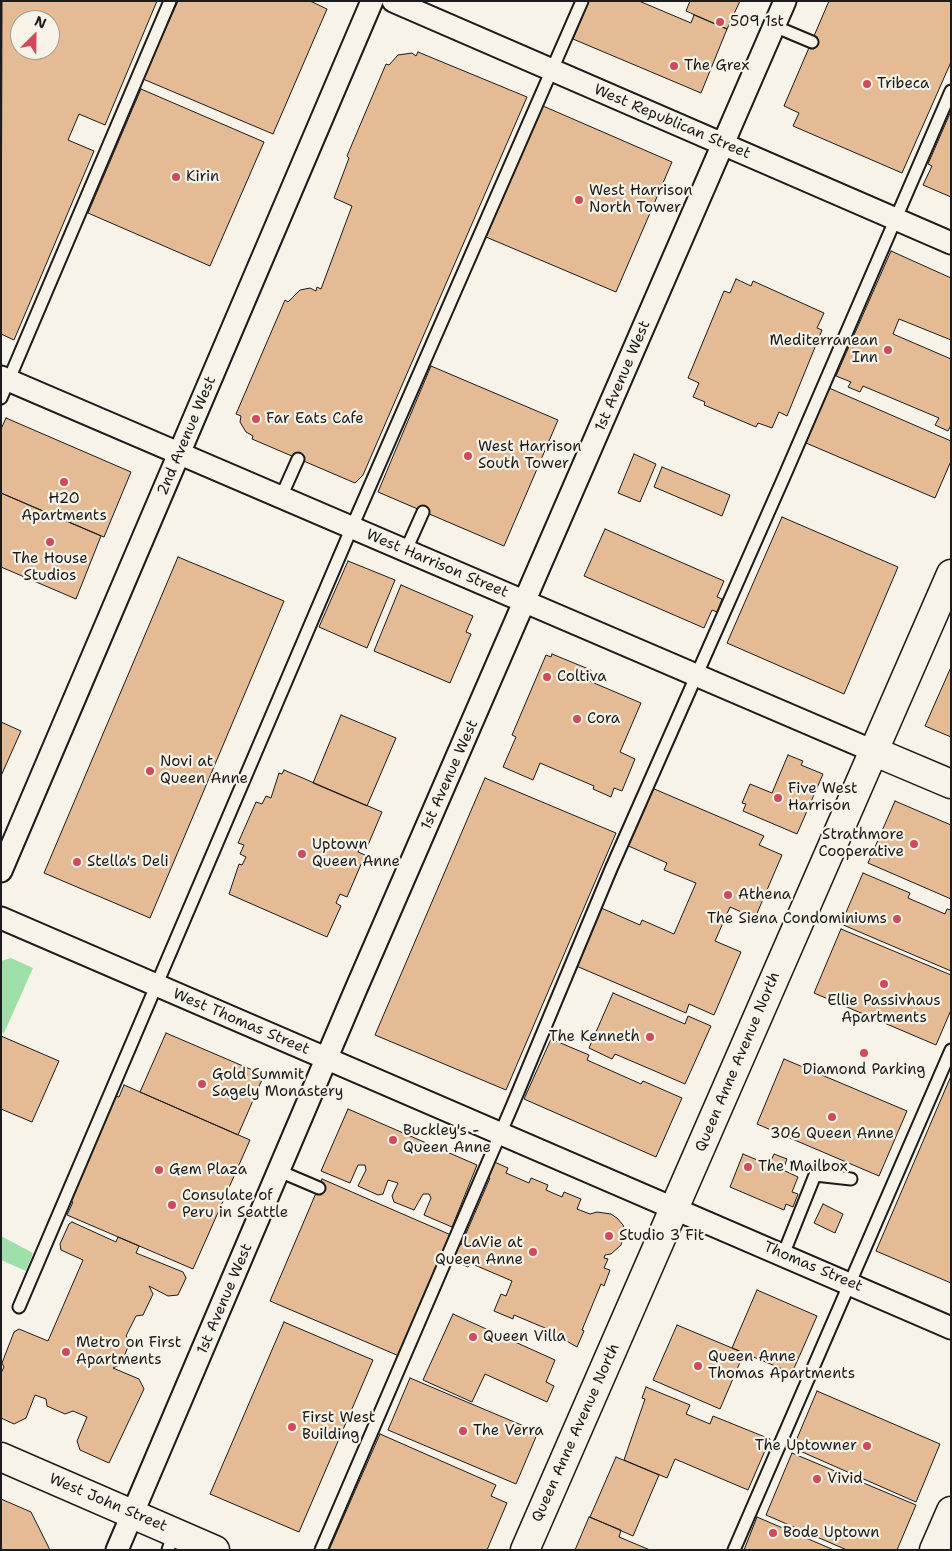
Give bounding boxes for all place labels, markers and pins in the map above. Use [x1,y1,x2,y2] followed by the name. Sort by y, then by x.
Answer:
[730,13,784,31] place label: 509 1st
[714,16,726,28] marker: 509 1st
[684,57,749,75] place label: The Grex
[668,60,680,72] marker: The Grex
[877,75,929,93] place label: Tribeca
[861,78,873,90] marker: Tribeca
[186,168,219,186] place label: Kirin
[170,171,182,183] marker: Kirin
[589,182,692,217] place label: West Harrison North Tower
[573,194,585,206] marker: West Harrison North Tower
[769,332,878,367] place label: Mediterranean Inn
[882,344,894,356] marker: Mediterranean Inn
[266,410,364,428] place label: Far Eats Cafe
[250,413,262,425] marker: Far Eats Cafe
[478,438,581,473] place label: West Harrison South Tower
[462,450,474,462] marker: West Harrison South Tower
[58,476,70,488] marker: H2O Apartments
[21,490,107,525] place label: H2O Apartments
[44,536,56,548] marker: The House Studios
[12,550,88,585] place label: The House Studios
[557,668,607,686] place label: Coltiva
[541,671,553,683] marker: Coltiva
[587,710,620,728] place label: Cora
[571,713,583,725] marker: Cora
[160,753,248,788] place label: Novi at Queen Anne
[144,765,156,777] marker: Novi at Queen Anne
[788,780,858,815] place label: Five West Harrison
[772,792,784,804] marker: Five West Harrison
[818,826,904,861] place label: Strathmore Cooperative
[312,836,400,871] place label: Uptown Queen Anne
[908,838,920,850] marker: Strathmore Cooperative
[296,848,308,860] marker: Uptown Queen Anne
[87,853,169,871] place label: Stella's Deli
[71,856,83,868] marker: Stella's Deli
[738,886,791,904] place label: Athena
[722,889,734,901] marker: Athena
[707,910,887,928] place label: The Siena Condominiums
[891,913,903,925] marker: The Siena Condominiums
[878,978,890,990] marker: Ellie Passivhaus Apartments
[827,992,941,1027] place label: Ellie Passivhaus Apartments
[549,1028,640,1046] place label: The Kenneth
[644,1031,656,1043] marker: The Kenneth
[858,1047,870,1059] marker: Diamond Parking
[802,1061,926,1079] place label: Diamond Parking
[212,1066,343,1101] place label: Gold Summit Sagely Monastery
[196,1078,208,1090] marker: Gold Summit Sagely Monastery
[826,1111,838,1123] marker: 306 Queen Anne
[403,1122,491,1157] place label: Buckley's - Queen Anne
[770,1125,894,1143] place label: 306 Queen Anne
[387,1134,399,1146] marker: Buckley's - Queen Anne
[758,1158,848,1176] place label: The Mailbox
[169,1161,247,1179] place label: Gem Plaza
[742,1161,754,1173] marker: The Mailbox
[153,1164,165,1176] marker: Gem Plaza
[182,1187,288,1222] place label: Consulate of Peru in Seattle
[166,1199,178,1211] marker: Consulate of Peru in Seattle
[619,1227,704,1245] place label: Studio 3 Fit
[603,1230,615,1242] marker: Studio 3 Fit
[435,1234,523,1269] place label: LaVie at Queen Anne
[527,1246,539,1258] marker: LaVie at Queen Anne
[483,1328,566,1346] place label: Queen Villa
[467,1331,479,1343] marker: Queen Villa
[76,1334,181,1369] place label: Metro on First Apartments
[60,1346,72,1358] marker: Metro on First Apartments
[708,1348,855,1383] place label: Queen Anne Thomas Apartments
[692,1360,704,1372] marker: Queen Anne Thomas Apartments
[302,1409,375,1444] place label: First West Building
[286,1421,298,1433] marker: First West Building
[473,1422,544,1440] place label: The Verra
[457,1425,469,1437] marker: The Verra
[755,1437,857,1455] place label: The Uptowner
[861,1440,873,1452] marker: The Uptowner
[827,1470,863,1488] place label: Vivid
[811,1473,823,1485] marker: Vivid
[783,1524,879,1542] place label: Bode Uptown
[767,1527,779,1539] marker: Bode Uptown

